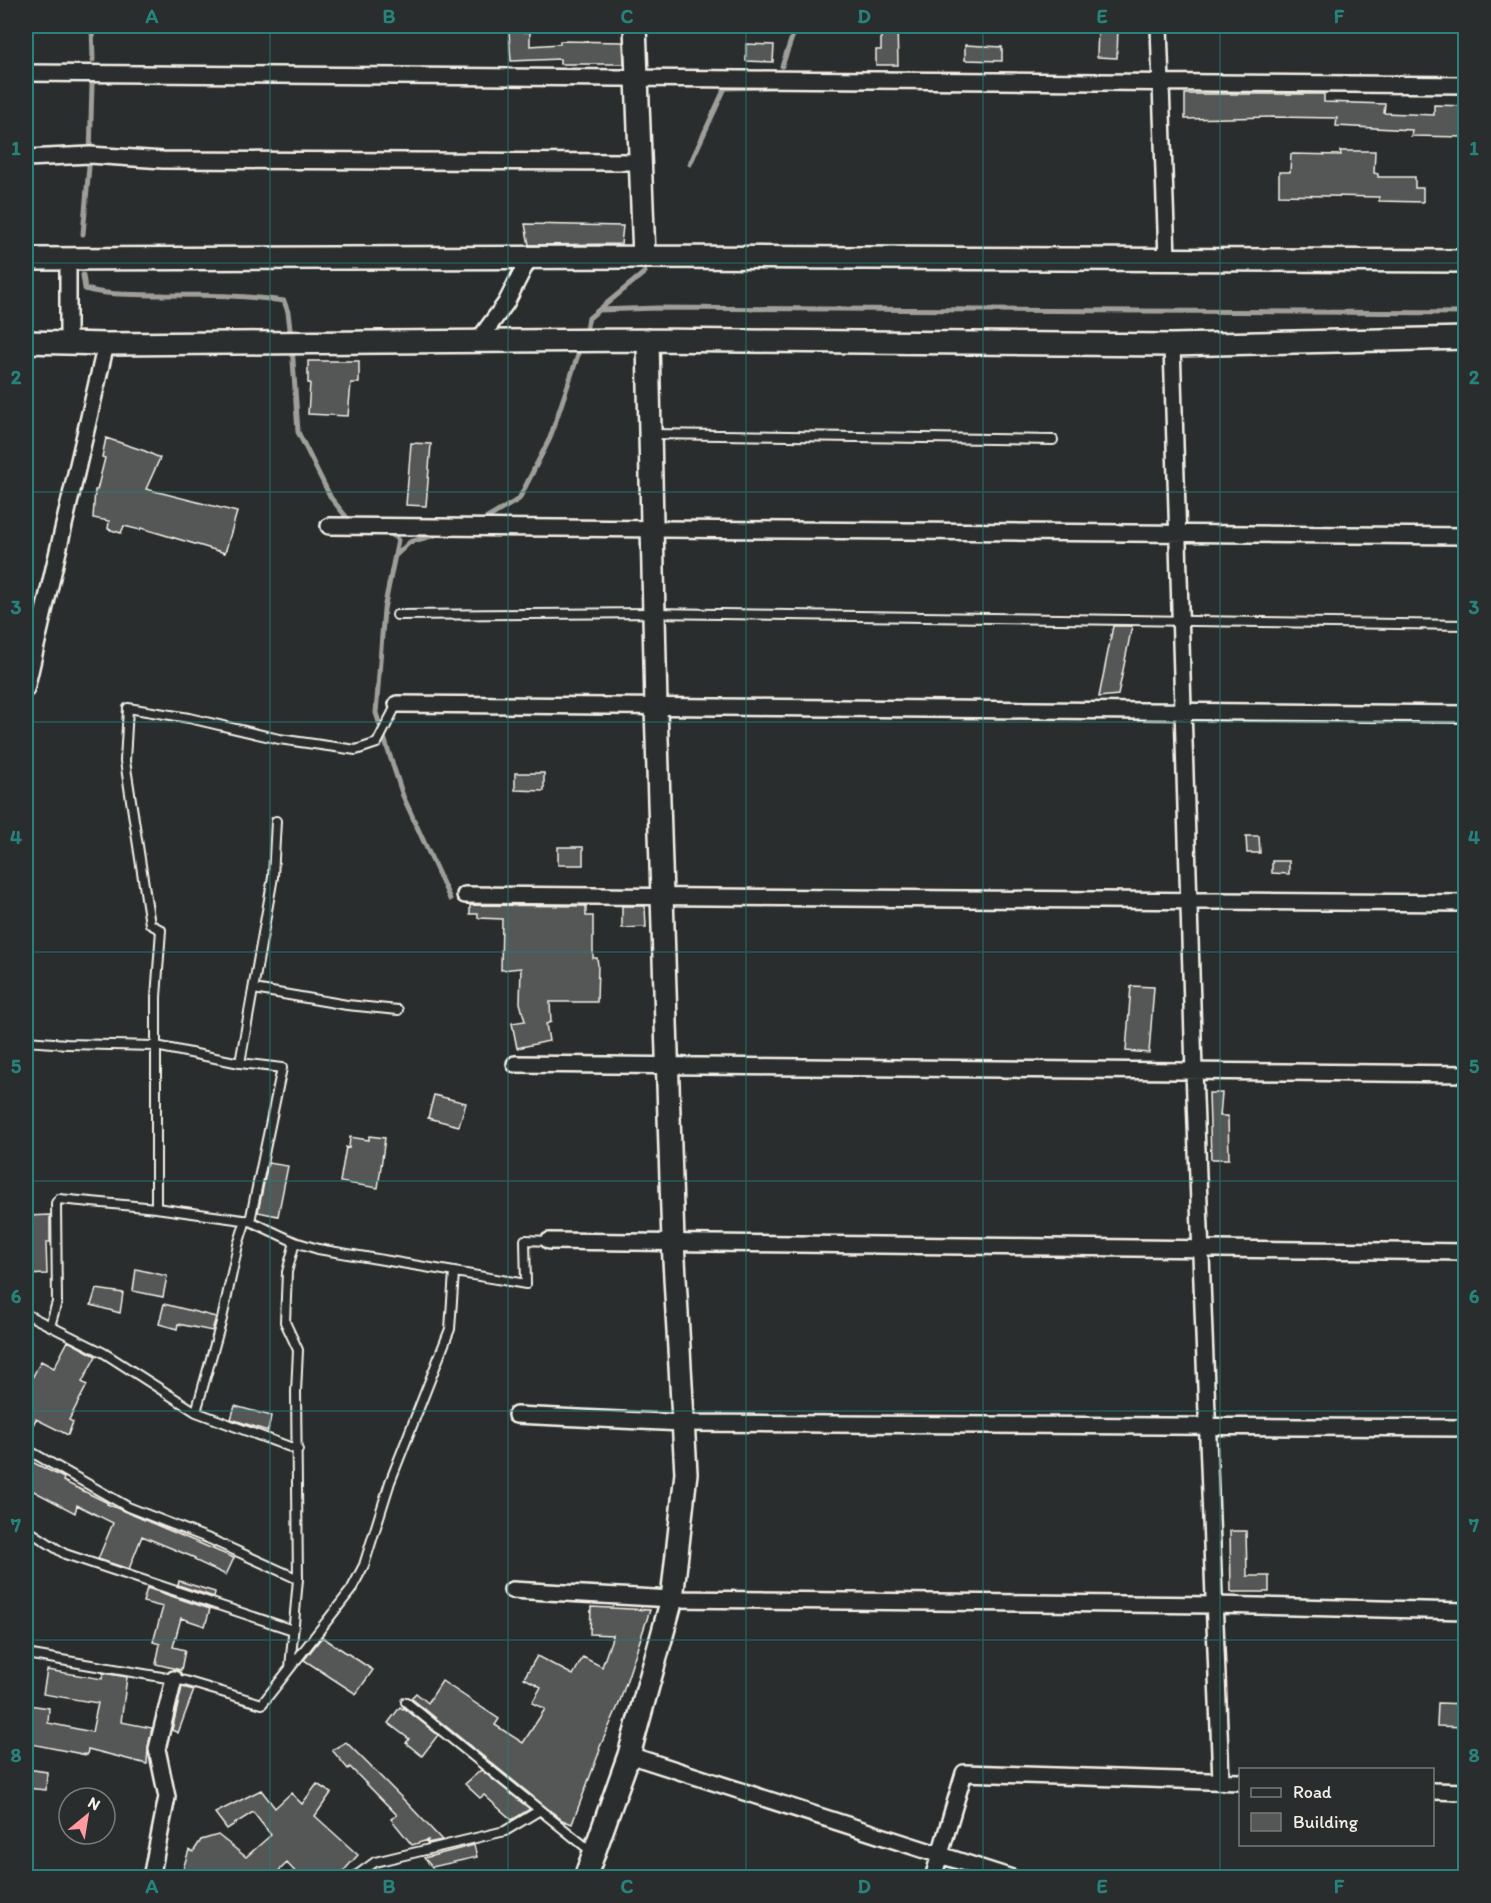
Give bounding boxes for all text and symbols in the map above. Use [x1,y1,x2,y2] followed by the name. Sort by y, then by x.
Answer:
[145,4,159,28] text: A
[383,4,396,28] text: B
[621,4,634,28] text: C
[857,4,871,28] text: D
[1096,4,1108,28] text: E
[1334,4,1345,28] text: F
[11,136,21,160] text: 1
[1469,136,1479,160] text: 1
[11,365,22,389] text: 2
[1469,365,1480,389] text: 2
[11,595,22,619] text: 3
[1469,595,1480,619] text: 3
[10,825,22,849] text: 4
[1468,825,1480,849] text: 4
[11,1054,22,1078] text: 5
[1469,1054,1480,1078] text: 5
[11,1284,22,1308] text: 6
[1469,1284,1480,1308] text: 6
[10,1513,21,1537] text: 7
[1468,1513,1479,1537] text: 7
[11,1743,22,1767] text: 8
[1469,1743,1480,1767] text: 8
[1239,1768,1434,1846] legend
[1293,1781,1332,1803] text: Road
[57,1786,117,1846] north arrow
[85,1793,104,1814] text: N
[1293,1811,1359,1833] text: Building
[145,1874,159,1898] text: A
[383,1874,396,1898] text: B
[621,1874,634,1898] text: C
[857,1874,871,1898] text: D
[1096,1874,1108,1898] text: E
[1334,1874,1345,1898] text: F

